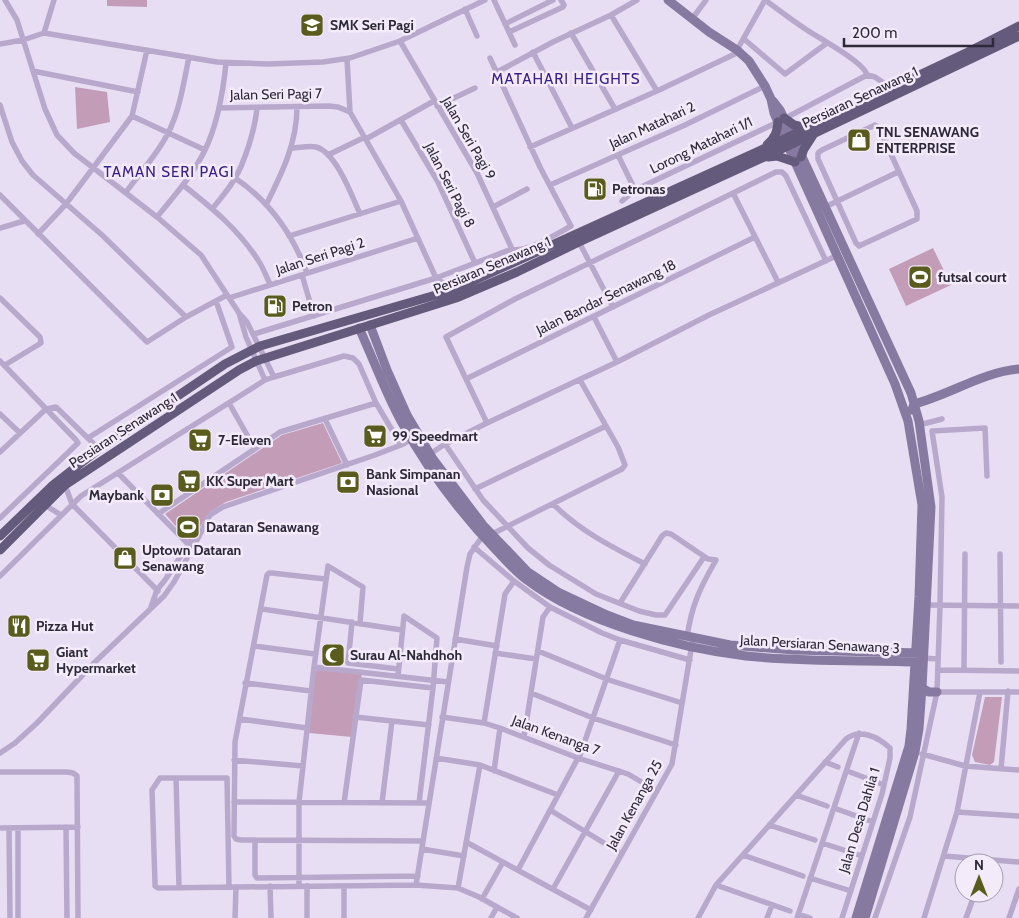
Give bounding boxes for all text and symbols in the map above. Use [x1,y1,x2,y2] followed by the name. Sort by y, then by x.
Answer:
[299,12,325,38] school or university icon: SMK Seri Pagi
[844,15,993,47] scale bar
[330,16,414,34] place label: SMK Seri Pagi
[852,24,897,42] text: 200 m
[799,62,921,132] street label: Persiaran Senawang 1
[491,70,641,88] district label: MATAHARI HEIGHTS
[229,84,322,104] street label: Jalan Seri Pagi 7
[437,92,500,183] street label: Jalan Seri Pagi 9
[605,97,698,153] street label: Jalan Matahari 2
[647,112,755,178] street label: Lorong Matahari 1/1
[876,123,979,157] place label: TNL SENAWANG ENTERPRISE
[846,127,872,153] shop icon: TNL SENAWANG ENTERPRISE
[420,138,479,231] street label: Jalan Seri Pagi 8
[103,163,235,181] district label: TAMAN SERI PAGI
[582,176,608,202] fuel station icon: Petronas
[612,180,665,198] place label: Petronas
[431,232,553,298] street label: Persiaran Senawang 1
[272,233,367,279] street label: Jalan Seri Pagi 2
[532,255,679,339] street label: Jalan Bandar Senawang 18
[907,264,933,290] sports icon: futsal court
[938,268,1007,286] place label: futsal court
[262,293,288,319] fuel station icon: Petron
[292,297,332,315] place label: Petron
[65,388,181,472] street label: Persiaran Senawang 1
[362,423,388,449] supermarket icon: 99 Speedmart
[187,427,213,453] supermarket icon: 7-Eleven
[392,427,478,445] place label: 99 Speedmart
[218,431,271,449] place label: 7-Eleven
[366,465,460,499] place label: Bank Simpanan Nasional
[176,468,202,494] supermarket icon: KK Super Mart
[335,469,361,495] bank icon: Bank Simpanan Nasional
[206,472,294,490] place label: KK Super Mart
[149,482,175,508] bank icon: Maybank
[89,486,144,504] place label: Maybank
[175,514,201,540] sports icon: Dataran Senawang
[206,518,319,536] place label: Dataran Senawang
[142,541,241,575] place label: Uptown Dataran Senawang
[112,545,138,571] shop icon: Uptown Dataran Senawang
[6,613,32,639] restaurant icon: Pizza Hut
[36,617,94,635] place label: Pizza Hut
[739,631,900,657] street label: Jalan Persiaran Senawang 3
[320,642,346,668] mosque icon: Surau Al-Nahdhoh
[56,643,136,677] place label: Giant Hypermarket
[350,646,462,664] place label: Surau Al-Nahdhoh
[25,647,51,673] supermarket icon: Giant Hypermarket
[509,710,602,759] street label: Jalan Kenanga 7
[601,757,666,854] street label: Jalan Kenanga 25
[834,765,884,876] street label: Jalan Desa Dahlia 1
[954,853,1004,903] north arrow
[974,856,984,874] text: N

